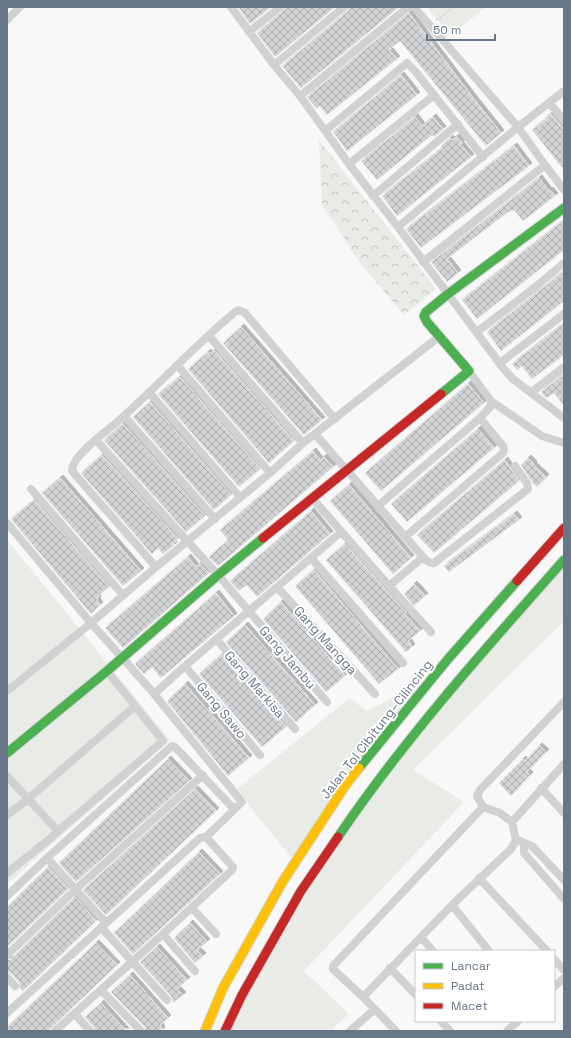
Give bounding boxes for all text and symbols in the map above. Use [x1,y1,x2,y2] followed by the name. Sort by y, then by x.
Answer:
[427,16,495,42] scale bar
[433,22,461,38] text: 50 m
[290,602,361,679] street label: Gang Mangga
[256,622,320,692] street label: Gang Jambu
[221,647,289,722] street label: Gang Markisa
[317,656,436,802] street label: Jalan Tol Cibitung–Cilincing
[193,678,250,742] street label: Gang Sawo
[415,950,555,1022] legend
[451,958,491,974] text: Lancar
[451,978,485,994] text: Padat
[451,998,488,1014] text: Macet

